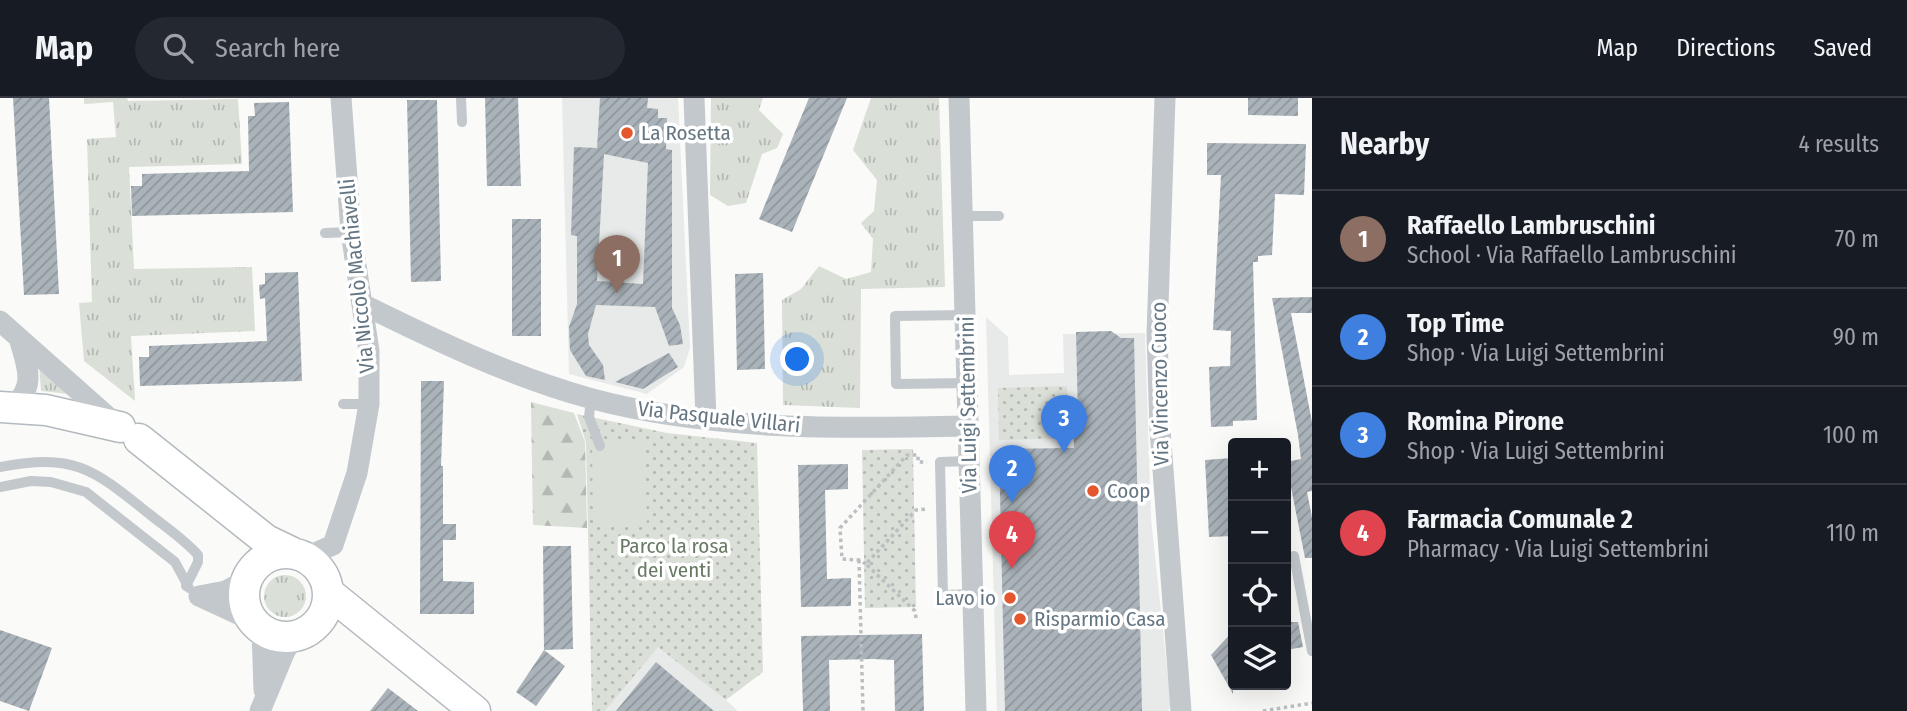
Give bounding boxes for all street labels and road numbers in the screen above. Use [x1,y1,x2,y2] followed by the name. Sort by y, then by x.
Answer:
[334,177,380,375] street label: Via Niccolò Machiavelli
[1146,302,1174,466] street label: Via Vincenzo Cuoco
[953,316,983,494] street label: Via Luigi Settembrini
[637,396,801,438] street label: Via Pasquale Villari

